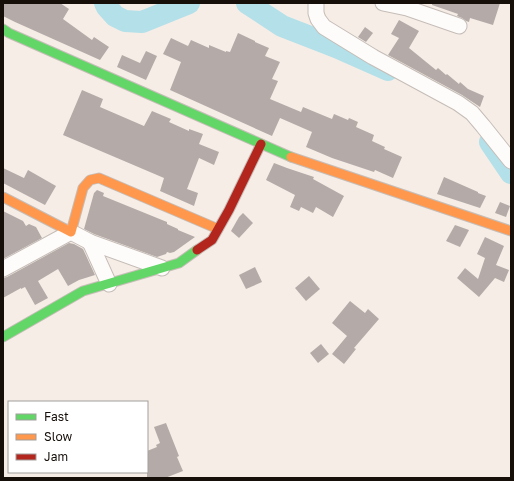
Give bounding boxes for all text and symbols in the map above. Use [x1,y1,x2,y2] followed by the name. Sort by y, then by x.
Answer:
[8,401,148,473] legend
[44,409,69,424] text: Fast
[44,429,72,444] text: Slow
[44,449,68,464] text: Jam

